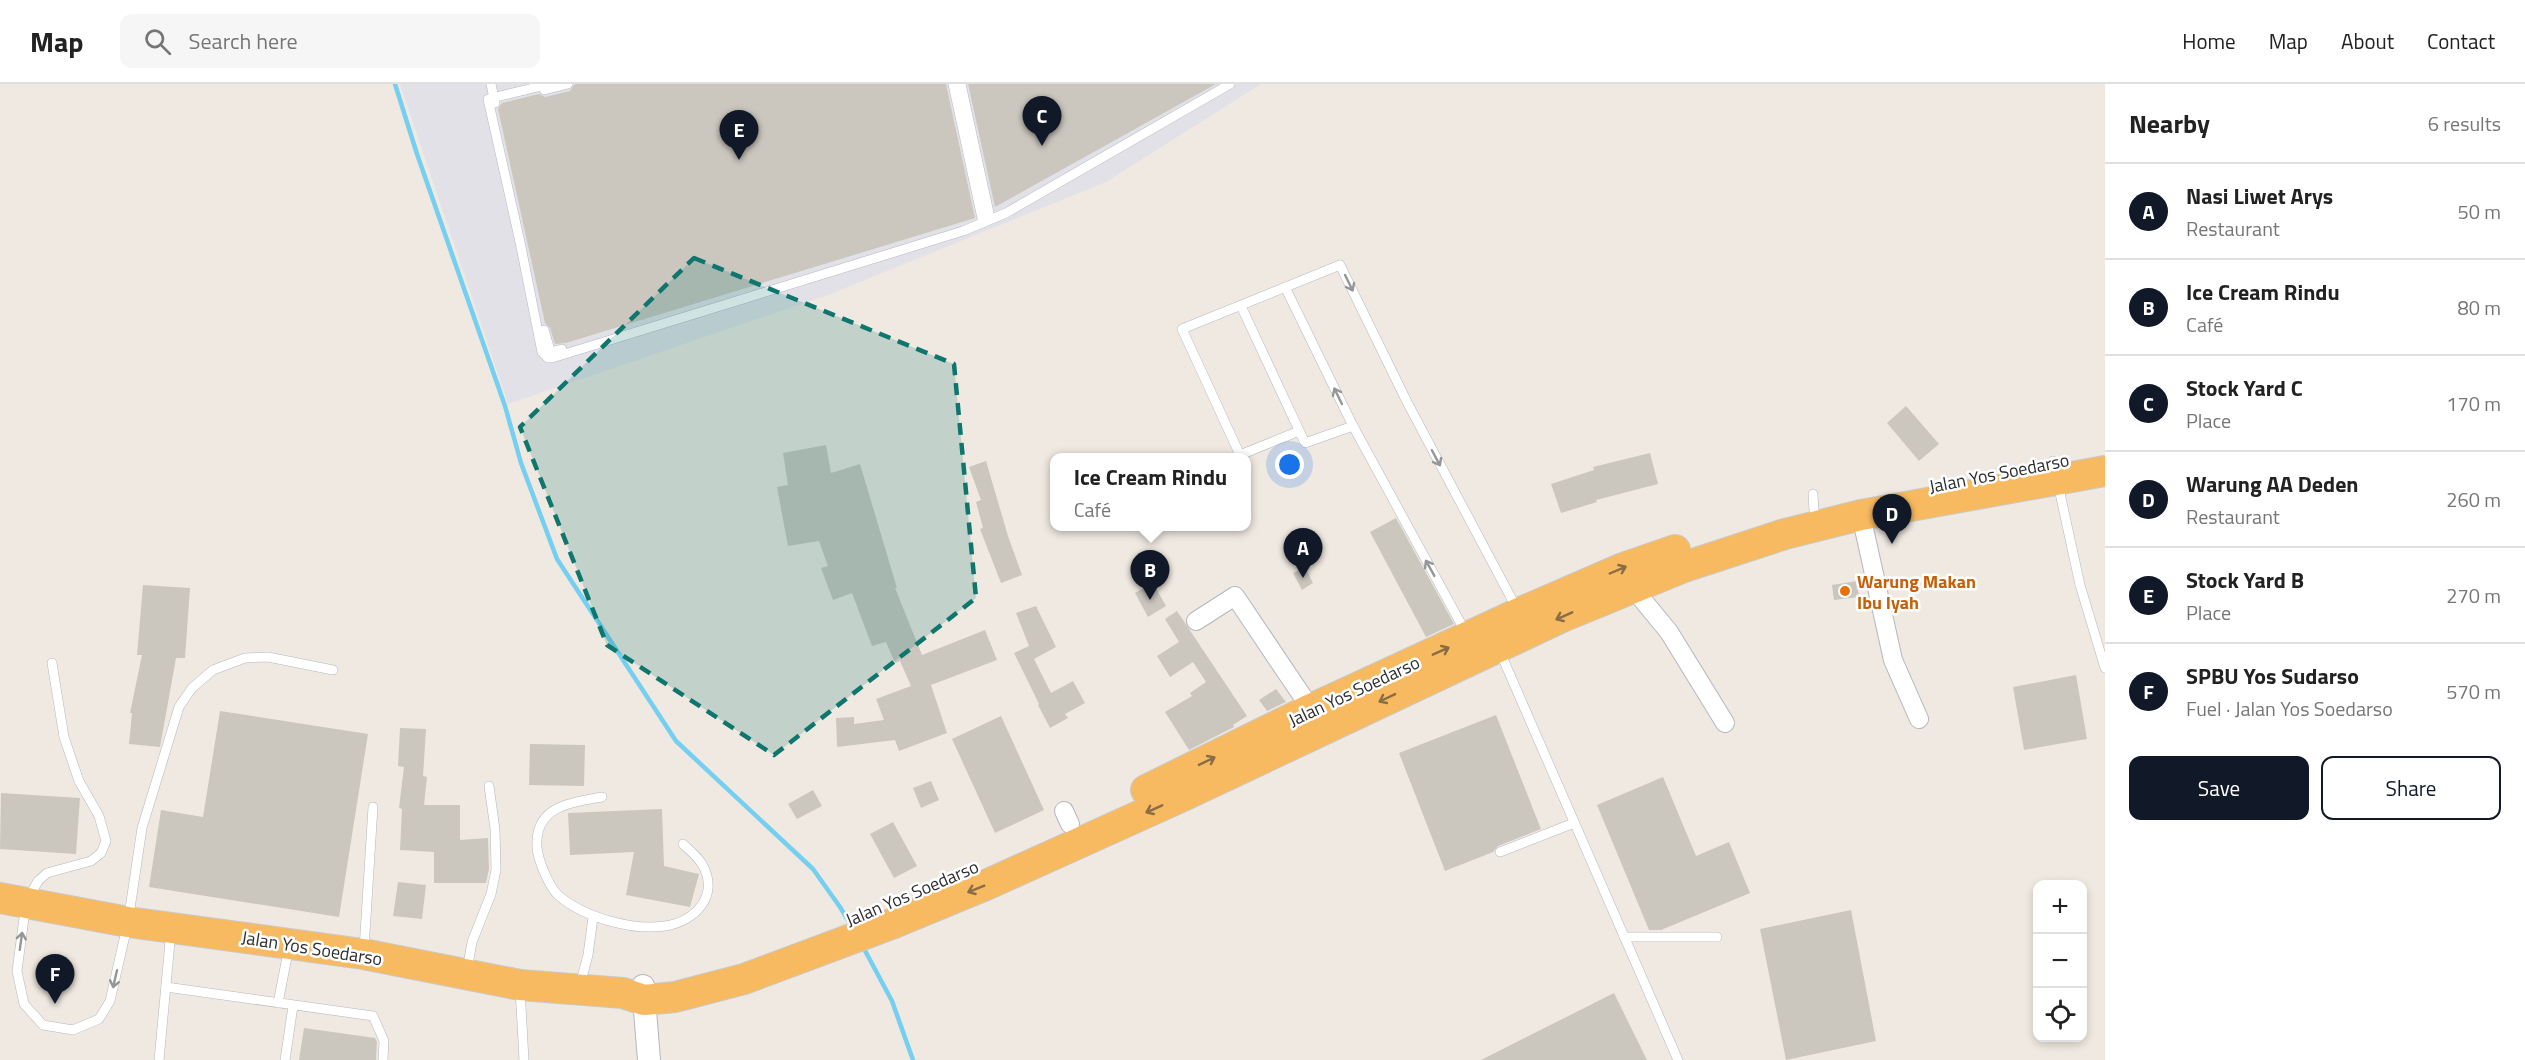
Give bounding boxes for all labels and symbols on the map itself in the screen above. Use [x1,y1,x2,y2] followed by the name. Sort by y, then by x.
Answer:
[1022,97,1062,146] pin: C
[720,110,758,160] pin: E
[1343,274,1355,292] one-way arrow
[1332,388,1344,406] one-way arrow
[1927,446,2071,500] street label: Jalan Yos Soedarso
[1431,448,1442,466] one-way arrow
[1275,450,1304,479] your location
[1872,494,1912,544] pin: D
[1284,528,1322,578] pin: A
[1130,550,1170,600] pin: B
[1424,560,1436,577] one-way arrow
[1609,564,1627,575] one-way arrow
[1857,568,1976,616] place label: Warung Makan Ibu Iyah
[1838,584,1852,598] marker: Warung Makan Ibu Iyah
[1555,612,1573,623] one-way arrow
[1431,644,1449,656] one-way arrow
[1284,649,1424,733] street label: Jalan Yos Soedarso
[1378,693,1396,705] one-way arrow
[1198,754,1216,766] one-way arrow
[1146,804,1164,816] one-way arrow
[841,853,983,933] street label: Jalan Yos Soedarso
[967,884,986,895] one-way arrow
[240,924,384,972] street label: Jalan Yos Soedarso
[15,931,26,951] one-way arrow
[36,954,74,1004] pin: F
[109,968,120,988] one-way arrow

